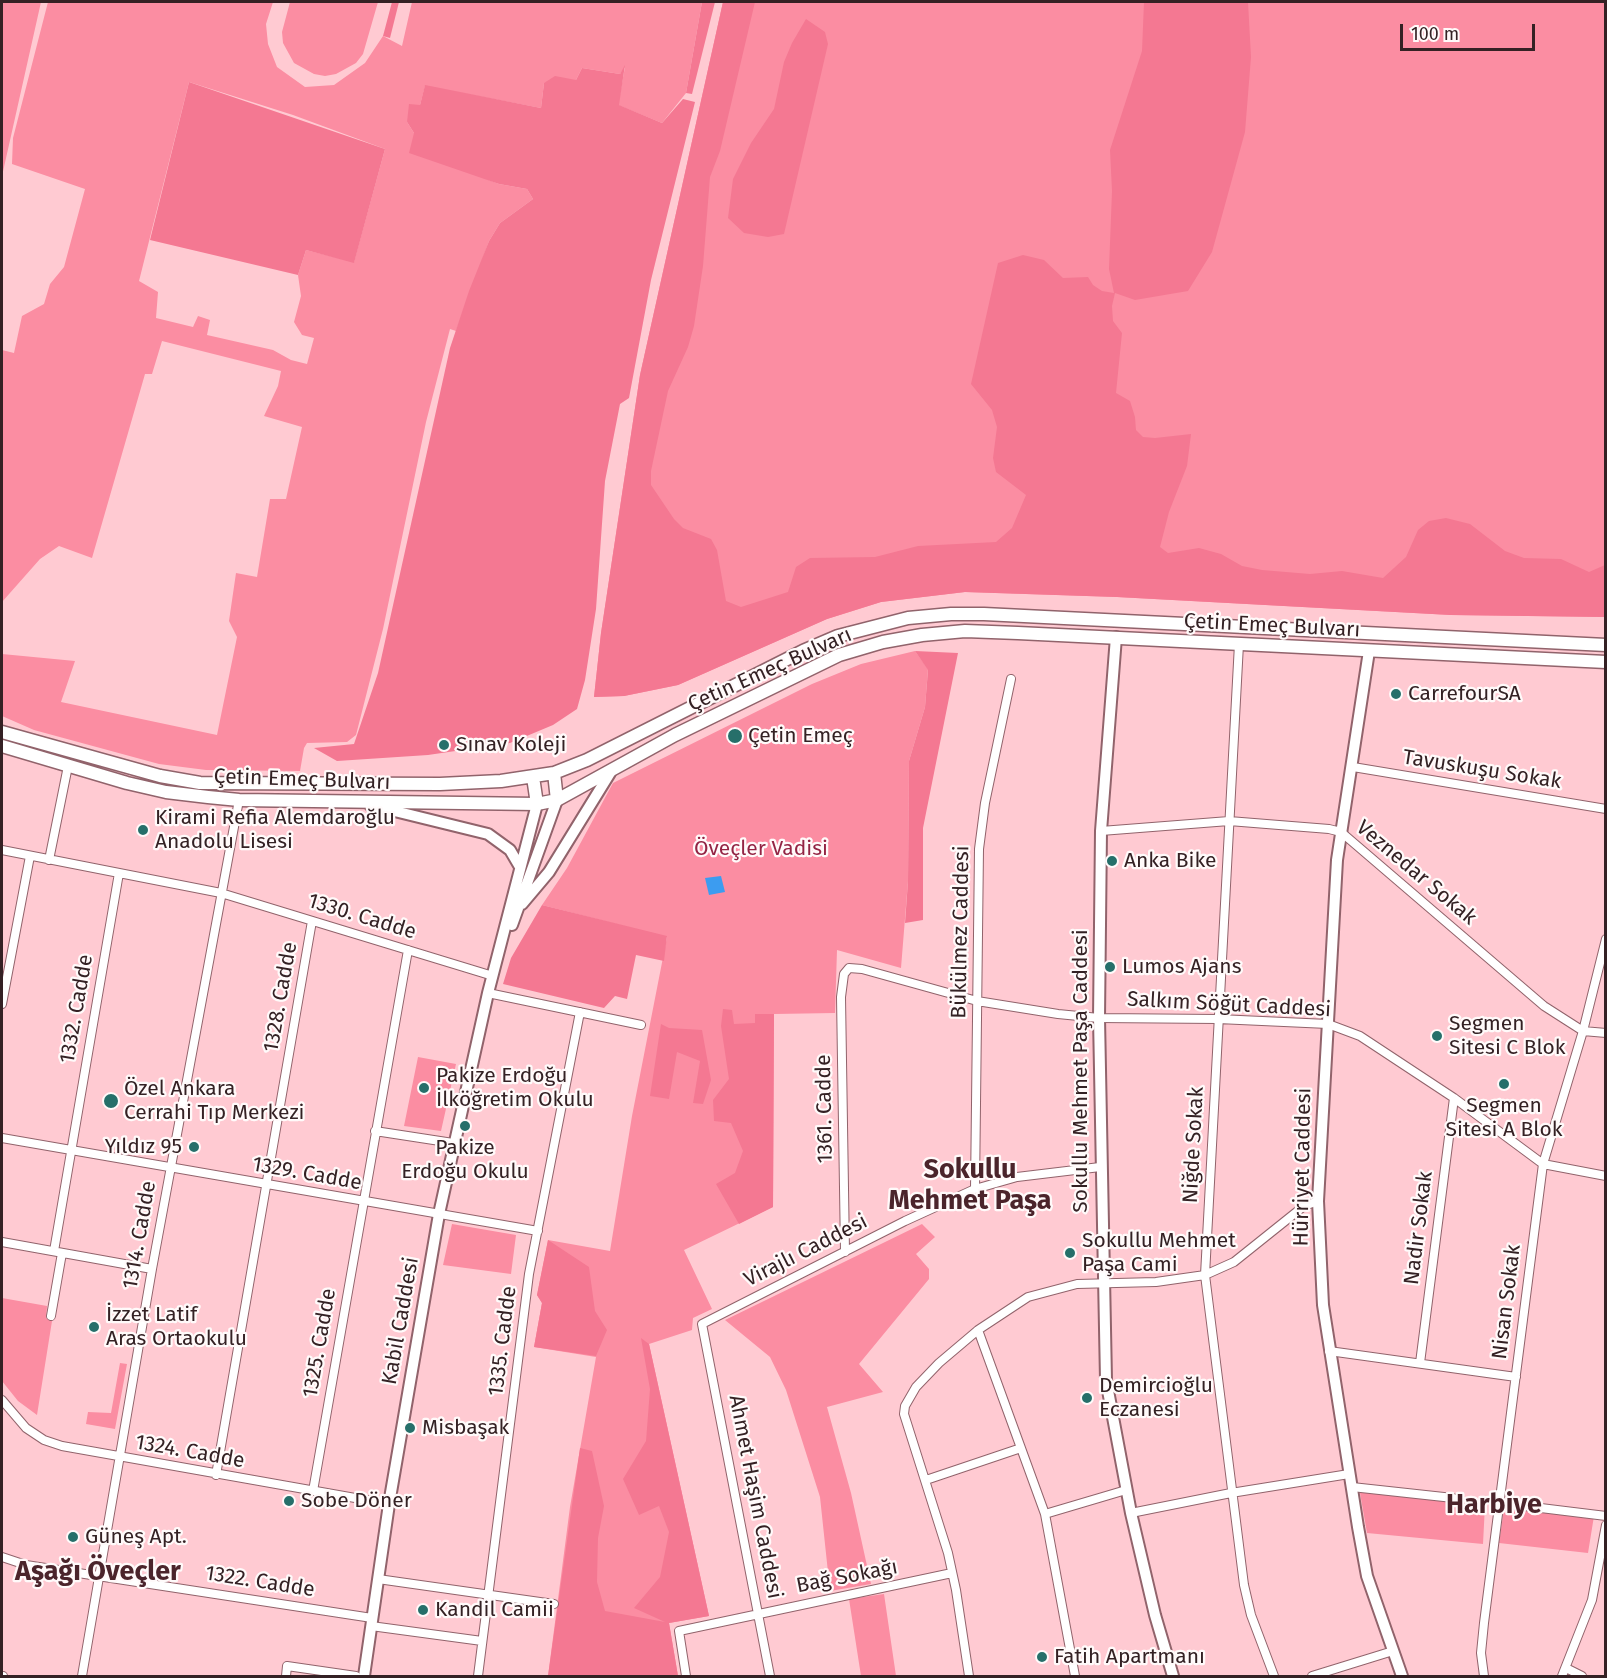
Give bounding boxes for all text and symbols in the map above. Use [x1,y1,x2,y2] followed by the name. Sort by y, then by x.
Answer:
[1403,12,1538,50] scale bar
[1411,23,1459,45] text: 100 m
[1183,609,1361,643] street label: Çetin Emeç Bulvarı
[684,623,856,717] street label: Çetin Emeç Bulvarı
[1408,681,1521,707] place label: CarrefourSA
[1389,687,1403,701] marker: CarrefourSA
[748,723,853,749] place label: Çetin Emeç
[726,727,744,745] marker: Çetin Emeç
[456,732,566,758] place label: Sınav Koleji
[437,738,451,752] marker: Sınav Koleji
[1401,745,1563,795] street label: Tavuskuşu Sokak
[213,764,391,796] street label: Çetin Emeç Bulvarı
[155,805,395,855] place label: Kirami Refia Alemdaroğlu Anadolu Lisesi
[1351,815,1481,931] street label: Veznedar Sokak
[136,823,150,837] marker: Kirami Refia Alemdaroğlu Anadolu Lisesi
[694,836,828,862] park label: Öveçler Vadisi
[947,845,975,1019] street label: Bükülmez Caddesi
[1124,848,1216,874] place label: Anka Bike
[1105,854,1119,868] marker: Anka Bike
[305,889,419,945] street label: 1330. Cadde
[1068,929,1094,1213] street label: Sokullu Mehmet Paşa Caddesi
[259,940,303,1054] street label: 1328. Cadde
[55,952,99,1066] street label: 1332. Cadde
[1122,954,1241,980] place label: Lumos Ajans
[1103,960,1117,974] marker: Lumos Ajans
[1126,987,1332,1023] street label: Salkım Söğüt Caddesi
[1449,1011,1566,1061] place label: Segmen Sitesi C Blok
[1430,1029,1444,1043] marker: Segmen Sitesi C Blok
[811,1054,839,1164] street label: 1361. Cadde
[436,1063,594,1113] place label: Pakize Erdoğu İlköğretim Okulu
[124,1076,305,1126] place label: Özel Ankara Cerrahi Tıp Merkezi
[1497,1077,1511,1091] marker: Segmen Sitesi A Blok
[417,1081,431,1095] marker: Pakize Erdoğu İlköğretim Okulu
[1178,1086,1210,1204] street label: Niğde Sokak
[1289,1087,1317,1247] street label: Hürriyet Caddesi
[102,1092,120,1110] marker: Özel Ankara Cerrahi Tıp Merkezi
[1446,1093,1562,1143] place label: Segmen Sitesi A Blok
[458,1119,472,1133] marker: Pakize Erdoğu Okulu
[105,1134,182,1160] place label: Yıldız 95
[401,1135,529,1185] place label: Pakize Erdoğu Okulu
[187,1140,201,1154] marker: Yıldız 95
[250,1152,364,1196] street label: 1329. Cadde
[888,1154,1052,1217] district label: Sokullu Mehmet Paşa
[1400,1170,1438,1286] street label: Nadir Sokak
[118,1179,162,1291] street label: 1314. Cadde
[740,1209,872,1293] street label: Virajlı Caddesi
[1082,1228,1236,1278] place label: Sokullu Mehmet Paşa Cami
[1487,1243,1527,1361] street label: Nisan Sokak
[1063,1246,1077,1260] marker: Sokullu Mehmet Paşa Cami
[377,1255,425,1387] street label: Kabil Caddesi
[484,1285,522,1397] street label: 1335. Cadde
[298,1286,342,1400] street label: 1325. Cadde
[106,1302,247,1352] place label: İzzet Latif Aras Ortaokulu
[87,1320,101,1334] marker: İzzet Latif Aras Ortaokulu
[1099,1373,1213,1423] place label: Demircioğlu Eczanesi
[1080,1391,1094,1405] marker: Demircioğlu Eczanesi
[723,1393,787,1601] street label: Ahmet Haşim Caddesi
[422,1415,509,1441] place label: Misbaşak
[403,1421,417,1435] marker: Misbaşak
[133,1430,247,1474] street label: 1324. Cadde
[301,1488,412,1514] place label: Sobe Döner
[1446,1489,1542,1521] district label: Harbiye
[282,1494,296,1508] marker: Sobe Döner
[85,1524,187,1550] place label: Güneş Apt.
[66,1530,80,1544] marker: Güneş Apt.
[794,1555,900,1599] street label: Bağ Sokağı
[15,1556,181,1588] district label: Aşağı Öveçler
[204,1561,316,1603] street label: 1322. Cadde
[435,1597,554,1623] place label: Kandil Camii
[416,1603,430,1617] marker: Kandil Camii
[1054,1644,1205,1670] place label: Fatih Apartmanı
[1035,1650,1049,1664] marker: Fatih Apartmanı

